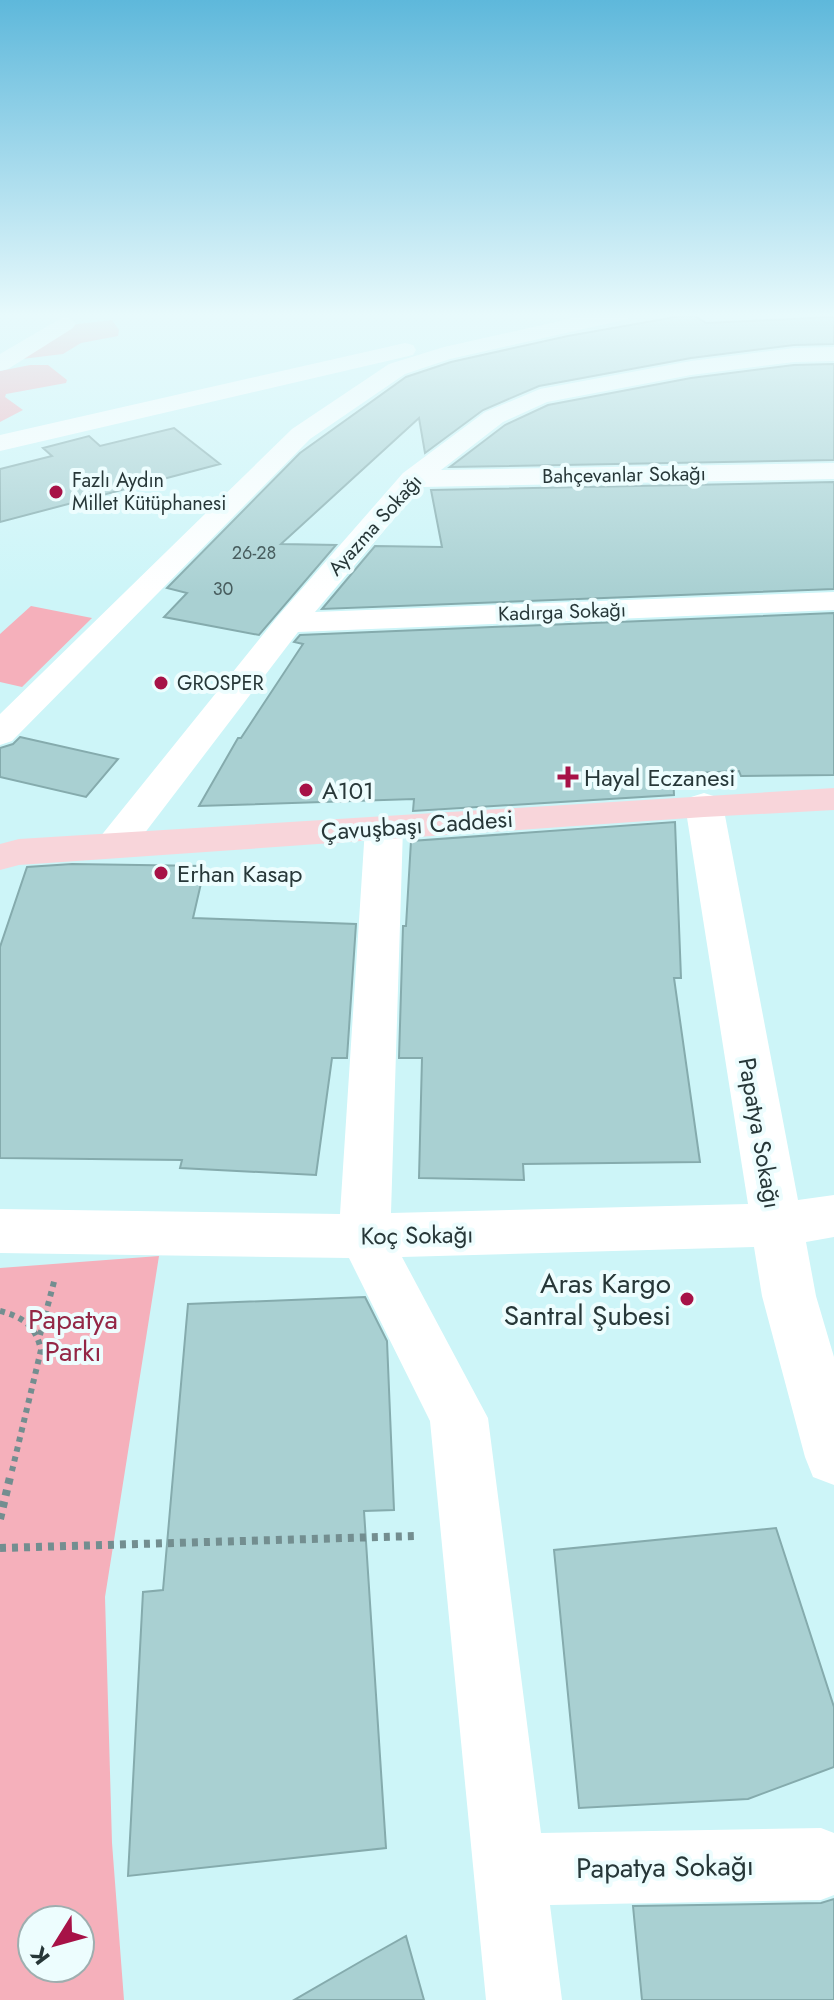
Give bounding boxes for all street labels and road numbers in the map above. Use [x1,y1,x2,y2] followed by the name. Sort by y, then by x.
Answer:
[542,459,706,491] street label: Bahçevanlar Sokağı
[321,468,429,582] street label: Ayazma Sokağı
[498,595,626,629] street label: Kadırga Sokağı
[320,801,514,849] street label: Çavuşbaşı Caddesi
[730,1055,790,1211] street label: Papatya Sokağı
[360,1217,474,1253] street label: Koç Sokağı
[576,1845,754,1889] street label: Papatya Sokağı

